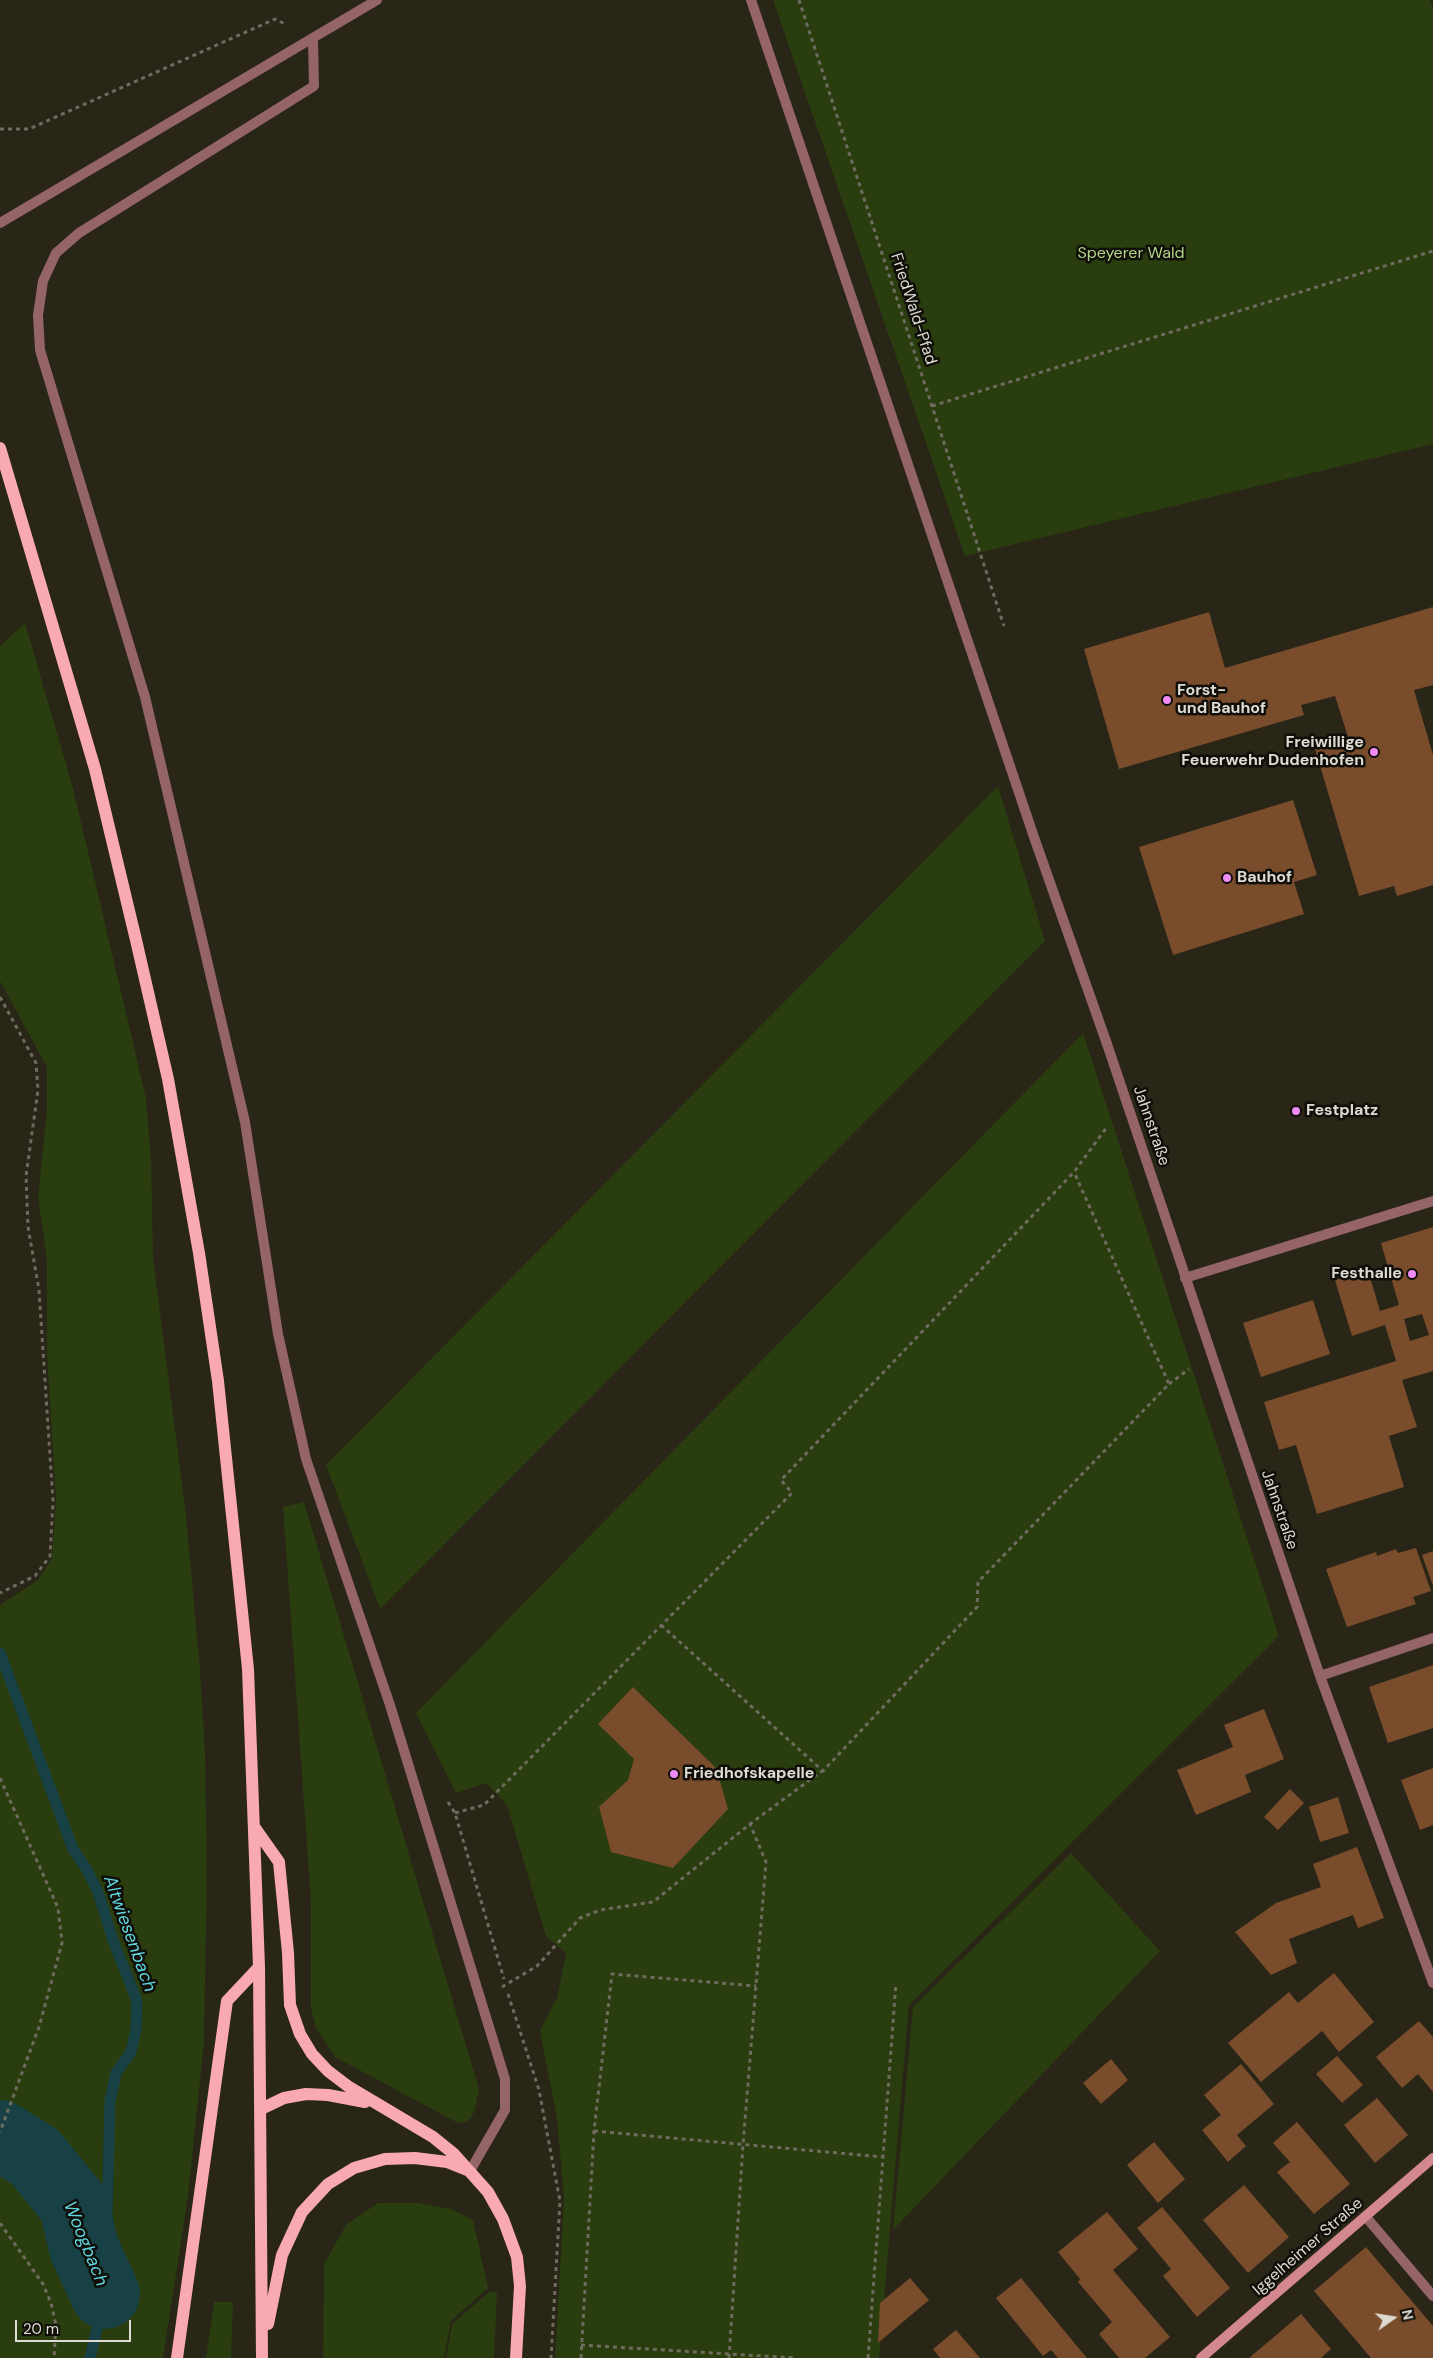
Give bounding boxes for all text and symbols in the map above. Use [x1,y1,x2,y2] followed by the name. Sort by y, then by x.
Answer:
[1077,244,1185,264] park label: Speyerer Wald
[886,251,940,367] street label: FriedWald-Pfad
[1177,681,1266,719] place label: Forst- und Bauhof
[1161,694,1173,706] marker: Forst- und Bauhof
[1181,733,1364,771] place label: Freiwillige Feuerwehr Dudenhofen
[1368,746,1380,758] marker: Freiwillige Feuerwehr Dudenhofen
[1237,868,1292,888] place label: Bauhof
[1221,872,1233,884] marker: Bauhof
[1128,1084,1174,1168] street label: Jahnstraße
[1306,1101,1378,1121] place label: Festplatz
[1290,1105,1302,1117] marker: Festplatz
[1331,1264,1402,1284] place label: Festhalle
[1406,1268,1418,1280] marker: Festhalle
[1256,1468,1302,1552] street label: Jahnstraße
[684,1764,814,1784] place label: Friedhofskapelle
[668,1768,680,1780] marker: Friedhofskapelle
[98,1873,160,1995] water label: Altwiesenbach
[1249,2194,1367,2300] street label: Iggelheimer Straße
[58,2198,112,2290] water label: Woogbach
[1368,2293,1418,2343] north arrow
[1398,2308,1418,2322] text: N
[18,2310,134,2342] scale bar
[23,2319,59,2339] text: 20 m

